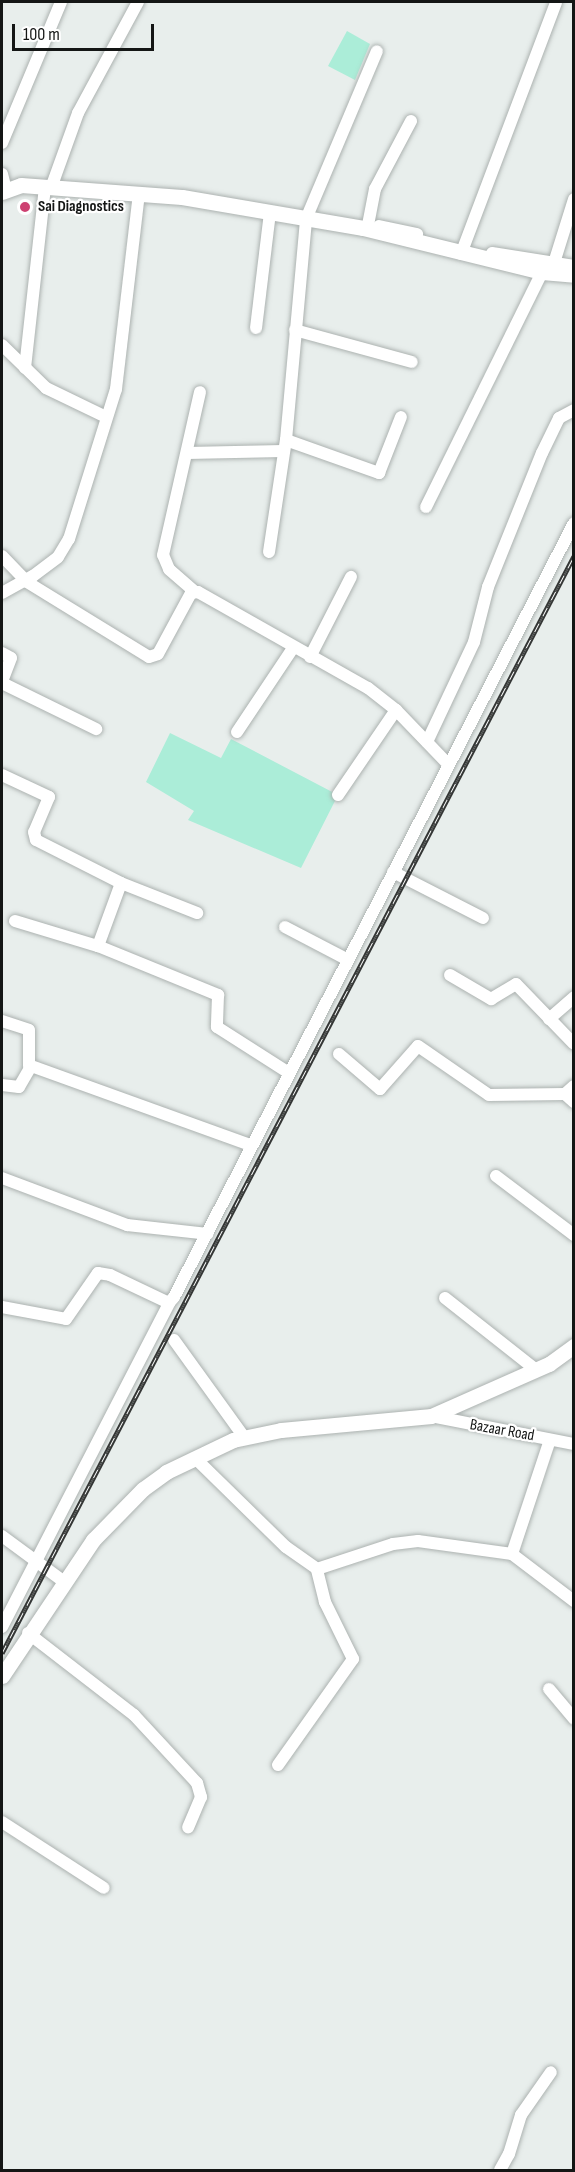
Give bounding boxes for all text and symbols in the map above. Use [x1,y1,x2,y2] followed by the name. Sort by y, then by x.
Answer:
[15,12,158,50] scale bar
[23,24,60,45] text: 100 m
[38,197,124,217] place label: Sai Diagnostics
[16,198,34,216] marker: Sai Diagnostics
[468,1416,536,1446] street label: Bazaar Road

